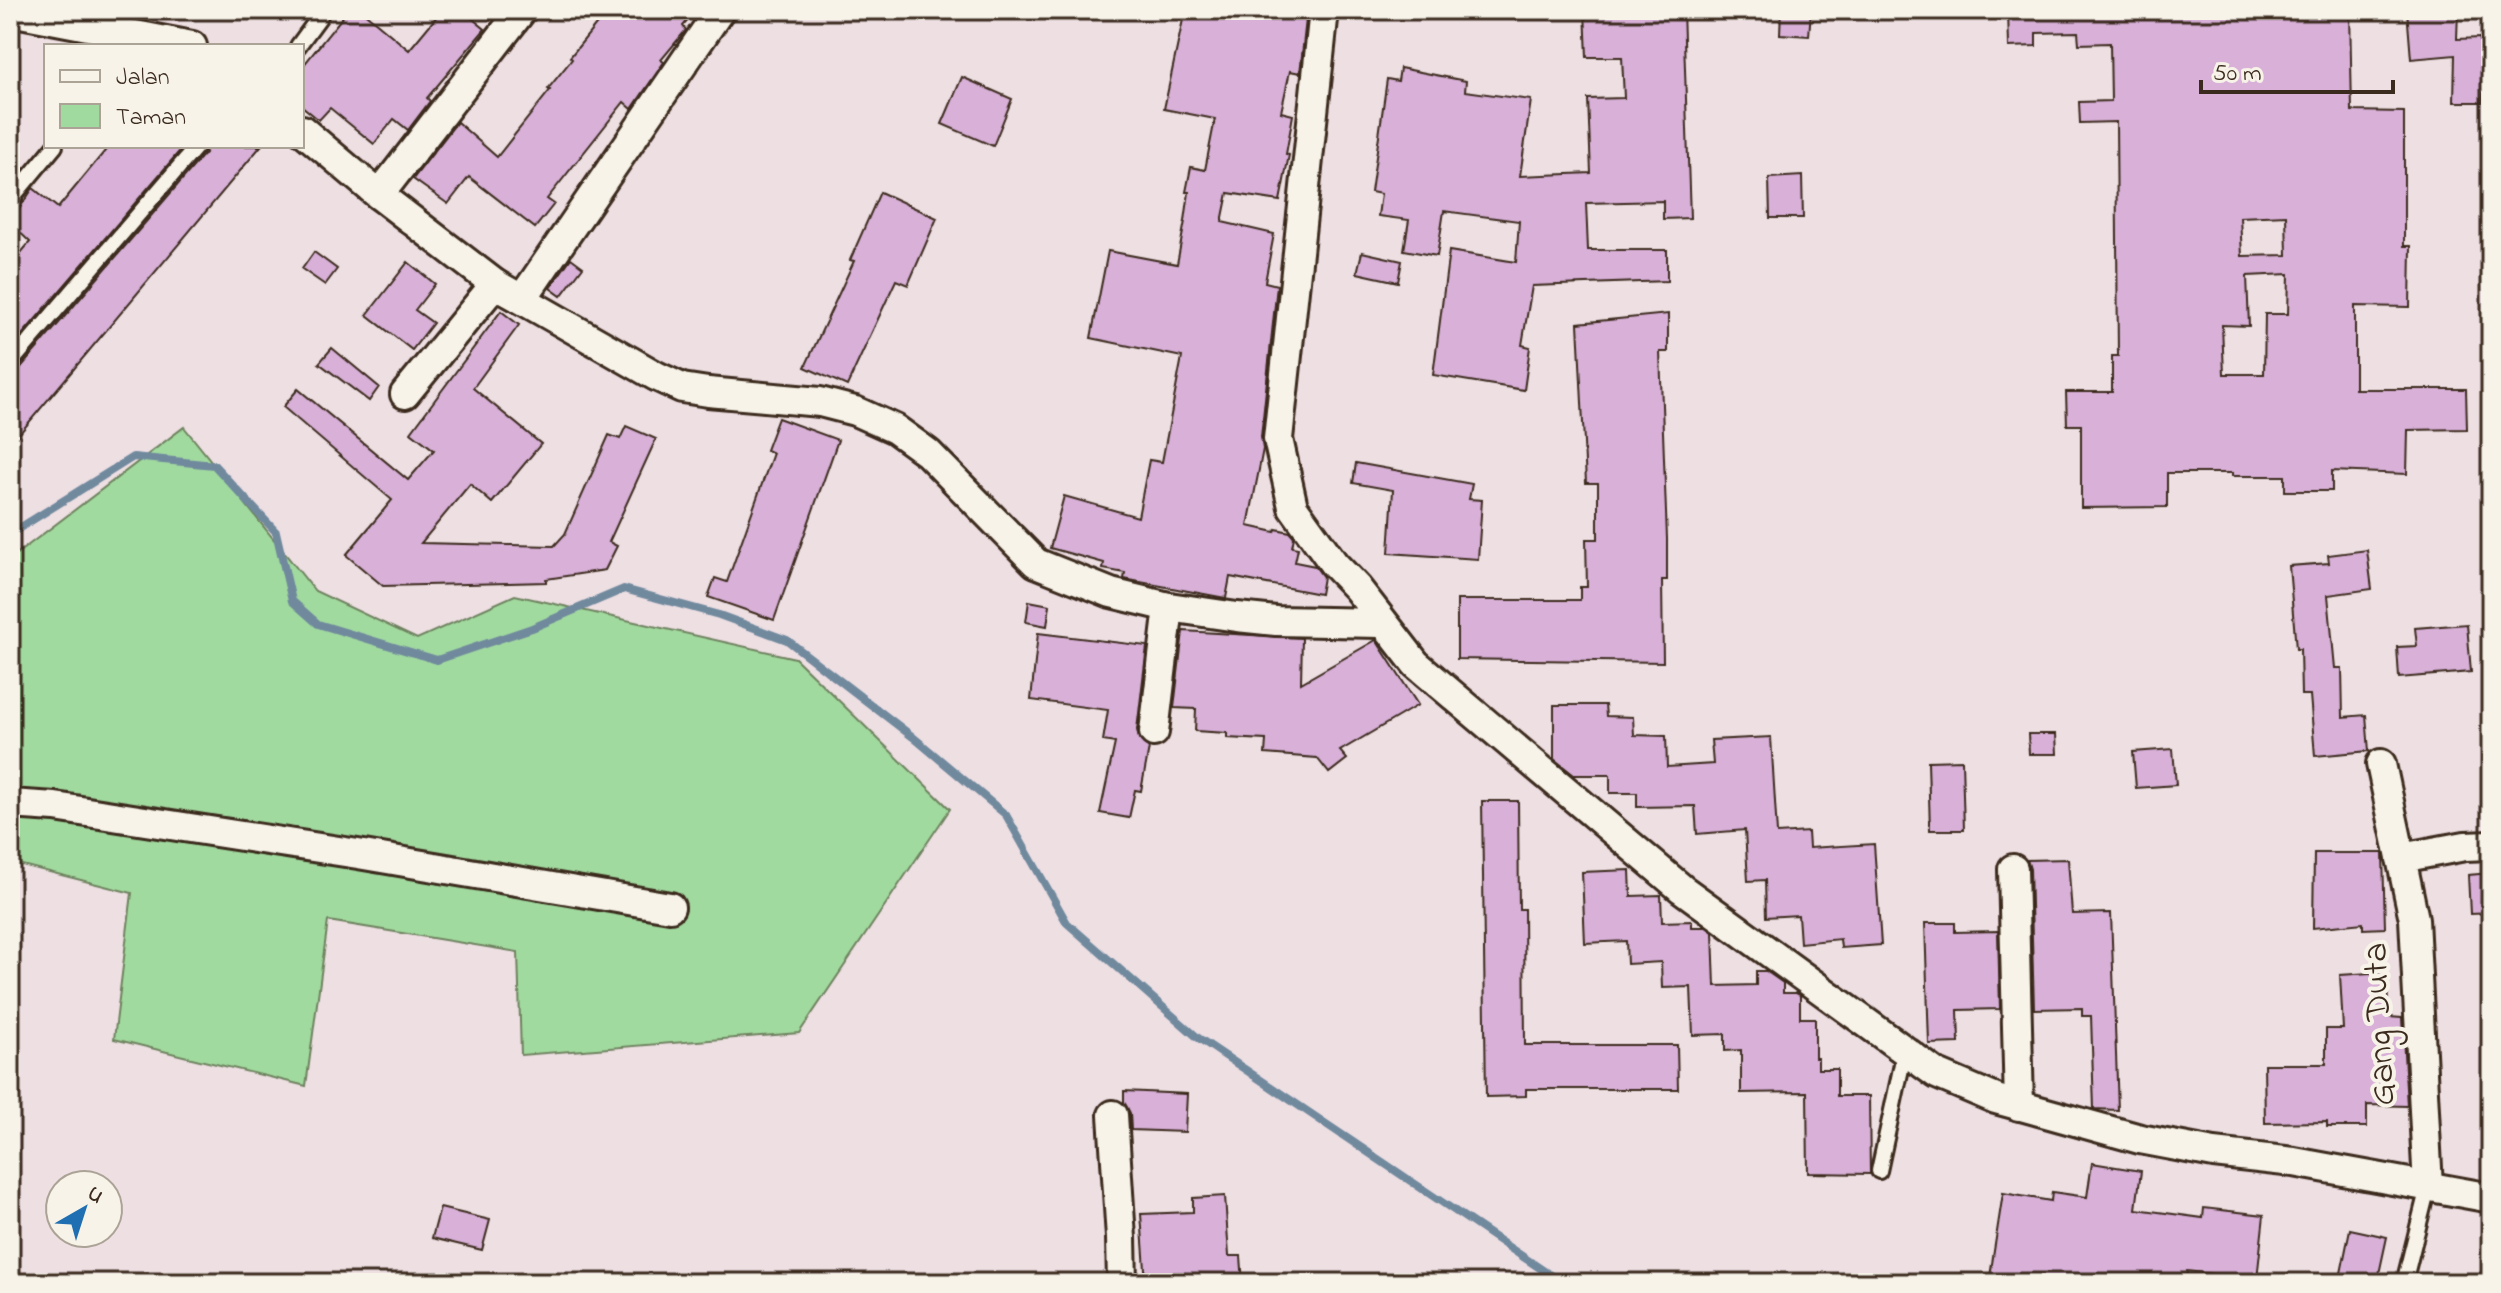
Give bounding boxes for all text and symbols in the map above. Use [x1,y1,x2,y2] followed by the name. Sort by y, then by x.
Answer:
[44,44,304,148] legend
[2201,44,2393,94] scale bar
[2213,57,2262,92] text: 50 m
[116,61,170,96] text: Jalan
[116,101,186,136] text: Taman
[2350,941,2412,1107] street label: Gang Duta
[44,1169,124,1249] north arrow
[79,1179,110,1213] text: U

